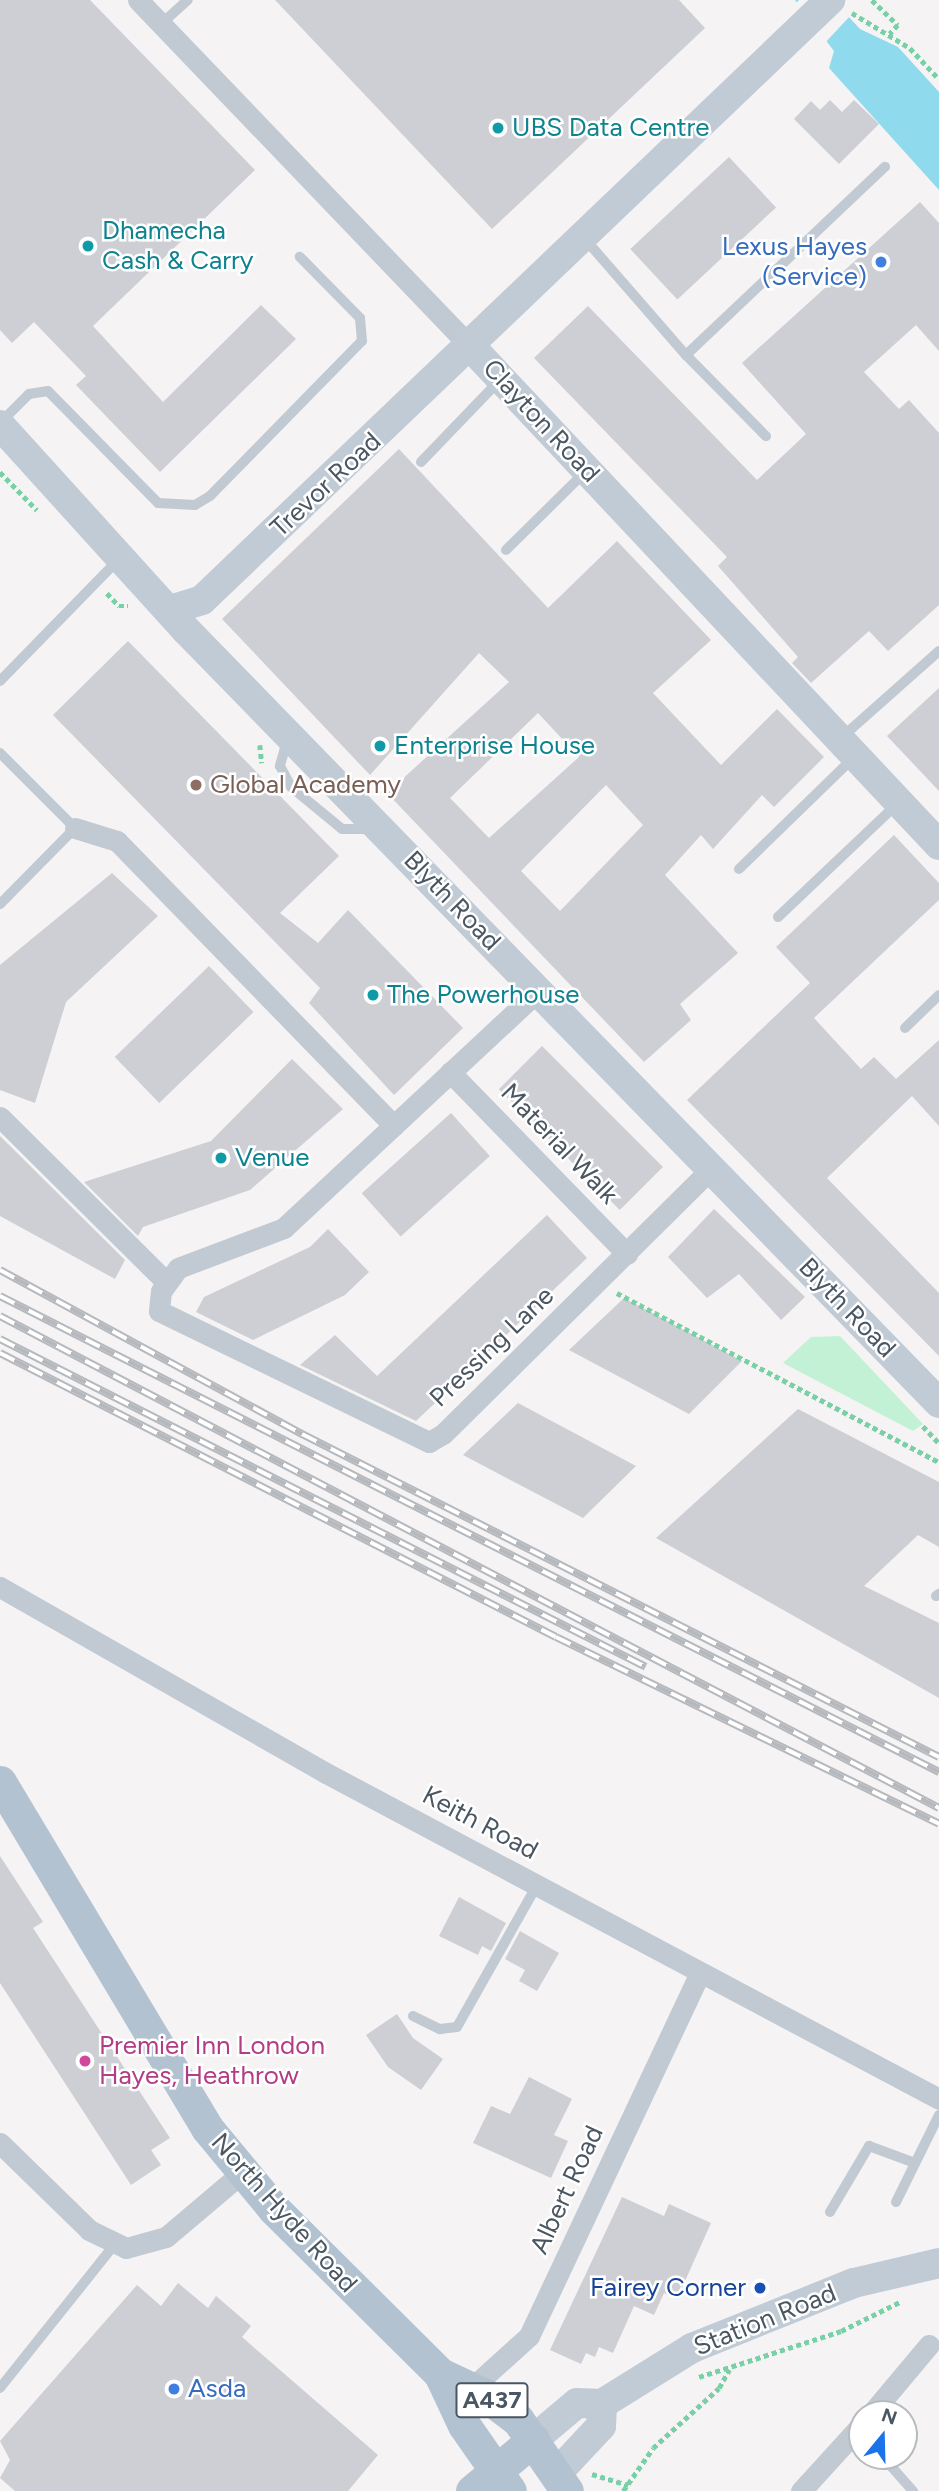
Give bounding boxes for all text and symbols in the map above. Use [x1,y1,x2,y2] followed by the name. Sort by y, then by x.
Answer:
[512,112,710,144] place label: UBS Data Centre
[490,120,506,136] marker: UBS Data Centre
[102,215,253,276] place label: Dhamecha Cash & Carry
[722,231,867,292] place label: Lexus Hayes (Service)
[80,238,96,254] marker: Dhamecha Cash & Carry
[873,254,889,270] marker: Lexus Hayes (Service)
[476,353,606,489] street label: Clayton Road
[264,426,388,544] street label: Trevor Road
[394,730,595,762] place label: Enterprise House
[372,738,388,754] marker: Enterprise House
[210,769,401,801] place label: Global Academy
[188,777,204,793] marker: Global Academy
[397,845,507,957] street label: Blyth Road
[387,979,579,1011] place label: The Powerhouse
[365,987,381,1003] marker: The Powerhouse
[494,1077,624,1211] street label: Material Walk
[235,1142,309,1174] place label: Venue
[213,1150,229,1166] marker: Venue
[792,1252,902,1364] street label: Blyth Road
[424,1280,560,1414] street label: Pressing Lane
[417,1780,543,1866] street label: Keith Road
[99,2030,325,2092] place label: Premier Inn London Hayes, Heathrow
[77,2053,93,2069] marker: Premier Inn London Hayes, Heathrow
[524,2121,610,2259] street label: Albert Road
[204,2127,364,2299] street label: North Hyde Road
[590,2272,746,2304] place label: Fairey Corner
[689,2277,841,2363] street label: Station Road
[752,2280,768,2296] marker: Fairey Corner
[188,2373,246,2405] place label: Asda
[455,2379,529,2420] road number: A437
[166,2381,182,2397] marker: Asda
[848,2400,918,2470] north arrow
[879,2403,900,2430] text: N

